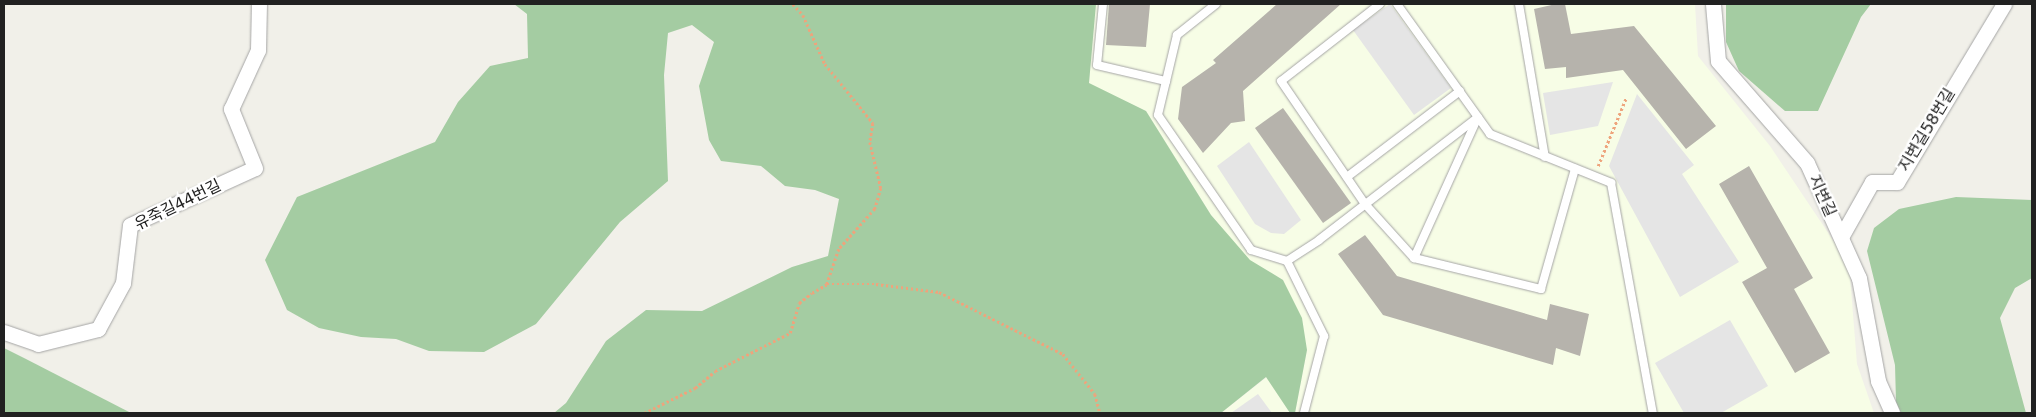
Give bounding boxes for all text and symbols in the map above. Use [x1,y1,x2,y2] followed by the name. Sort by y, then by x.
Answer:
[1895,85,1959,175] street label: 지변길58번길
[1804,172,1840,220] street label: 지변길
[132,176,224,234] street label: 유죽길44번길

